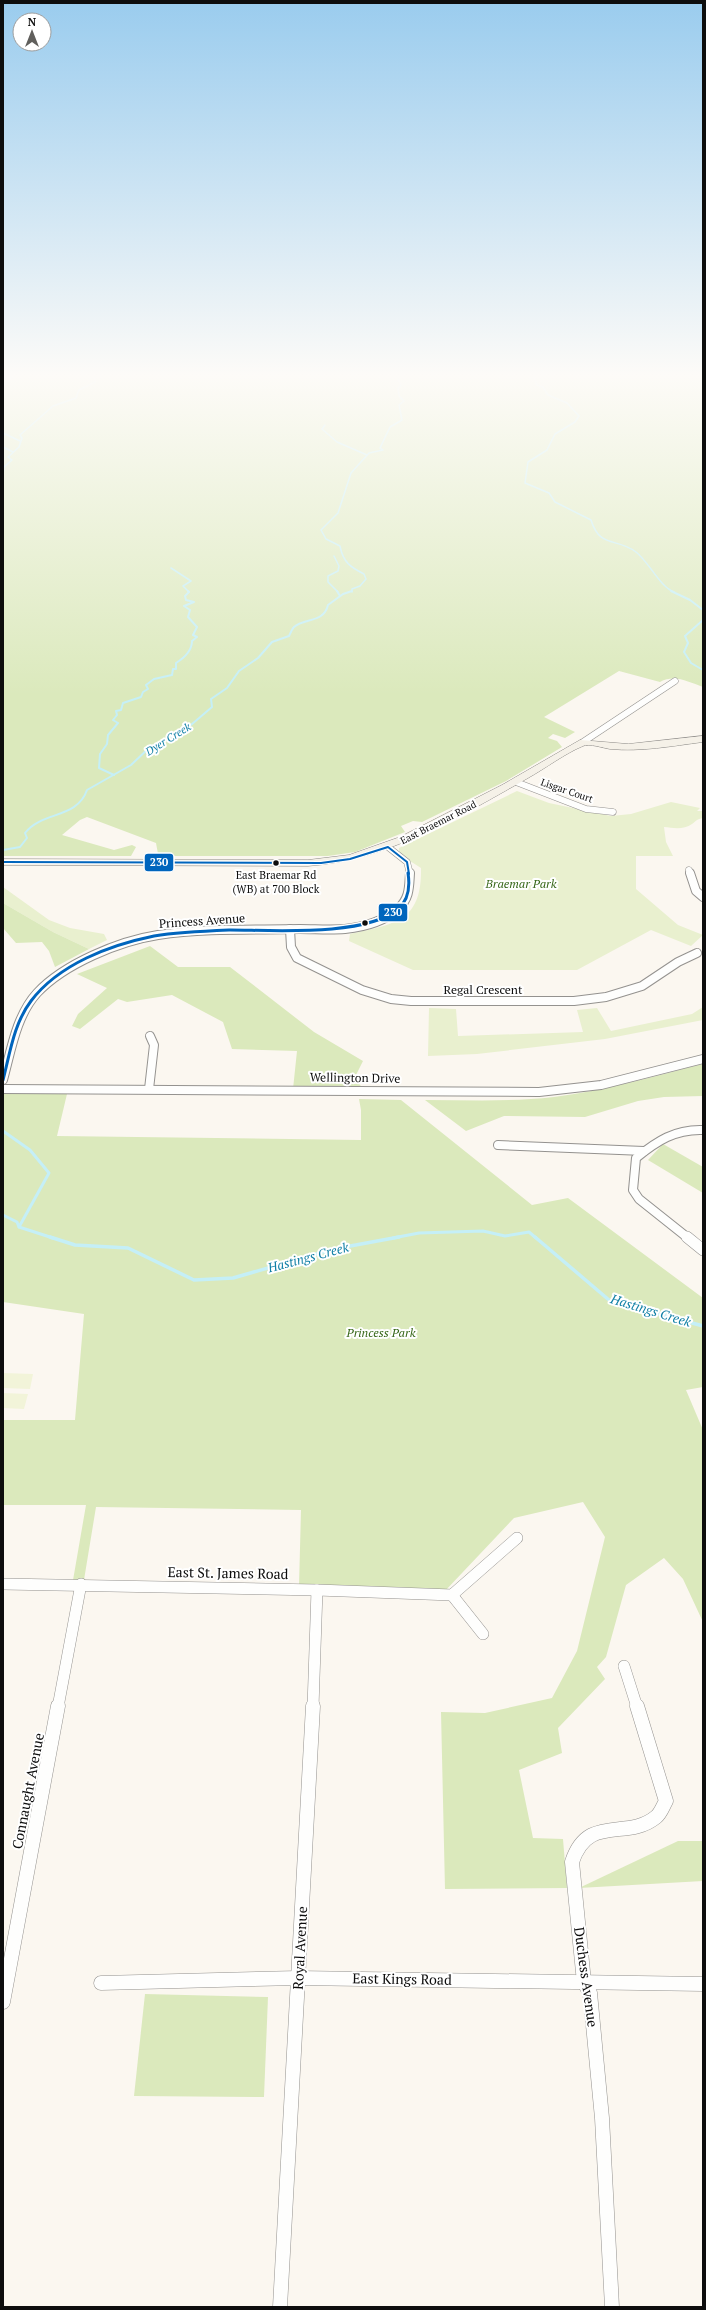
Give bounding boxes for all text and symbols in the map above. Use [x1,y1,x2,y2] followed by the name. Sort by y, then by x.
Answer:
[12,12,52,52] north arrow
[28,15,37,29] text: N
[142,719,194,759] water label: Dyer Creek
[539,775,595,806] street label: Lisgar Court
[398,797,479,847] street label: East Braemar Road
[144,853,174,872] line badge: 230
[150,855,168,869] text: 230
[271,858,281,868] marker: East Braemar Rd (WB) at 700 Block
[233,868,320,896] place label: East Braemar Rd (WB) at 700 Block
[485,876,557,891] park label: Braemar Park
[378,903,408,922] line badge: 230
[384,905,402,919] text: 230
[158,910,246,931] street label: Princess Avenue
[360,918,370,928] unlabelled marker
[444,982,523,997] street label: Regal Crescent
[310,1069,400,1086] street label: Wellington Drive
[265,1237,351,1277] water label: Hastings Creek
[608,1289,694,1331] water label: Hastings Creek
[346,1325,416,1340] park label: Princess Park
[167,1562,289,1583] street label: East St. James Road
[7,1731,48,1851] street label: Connaught Avenue
[288,1906,311,1990] street label: Royal Avenue
[570,1926,603,2028] street label: Duchess Avenue
[352,1968,452,1989] street label: East Kings Road

